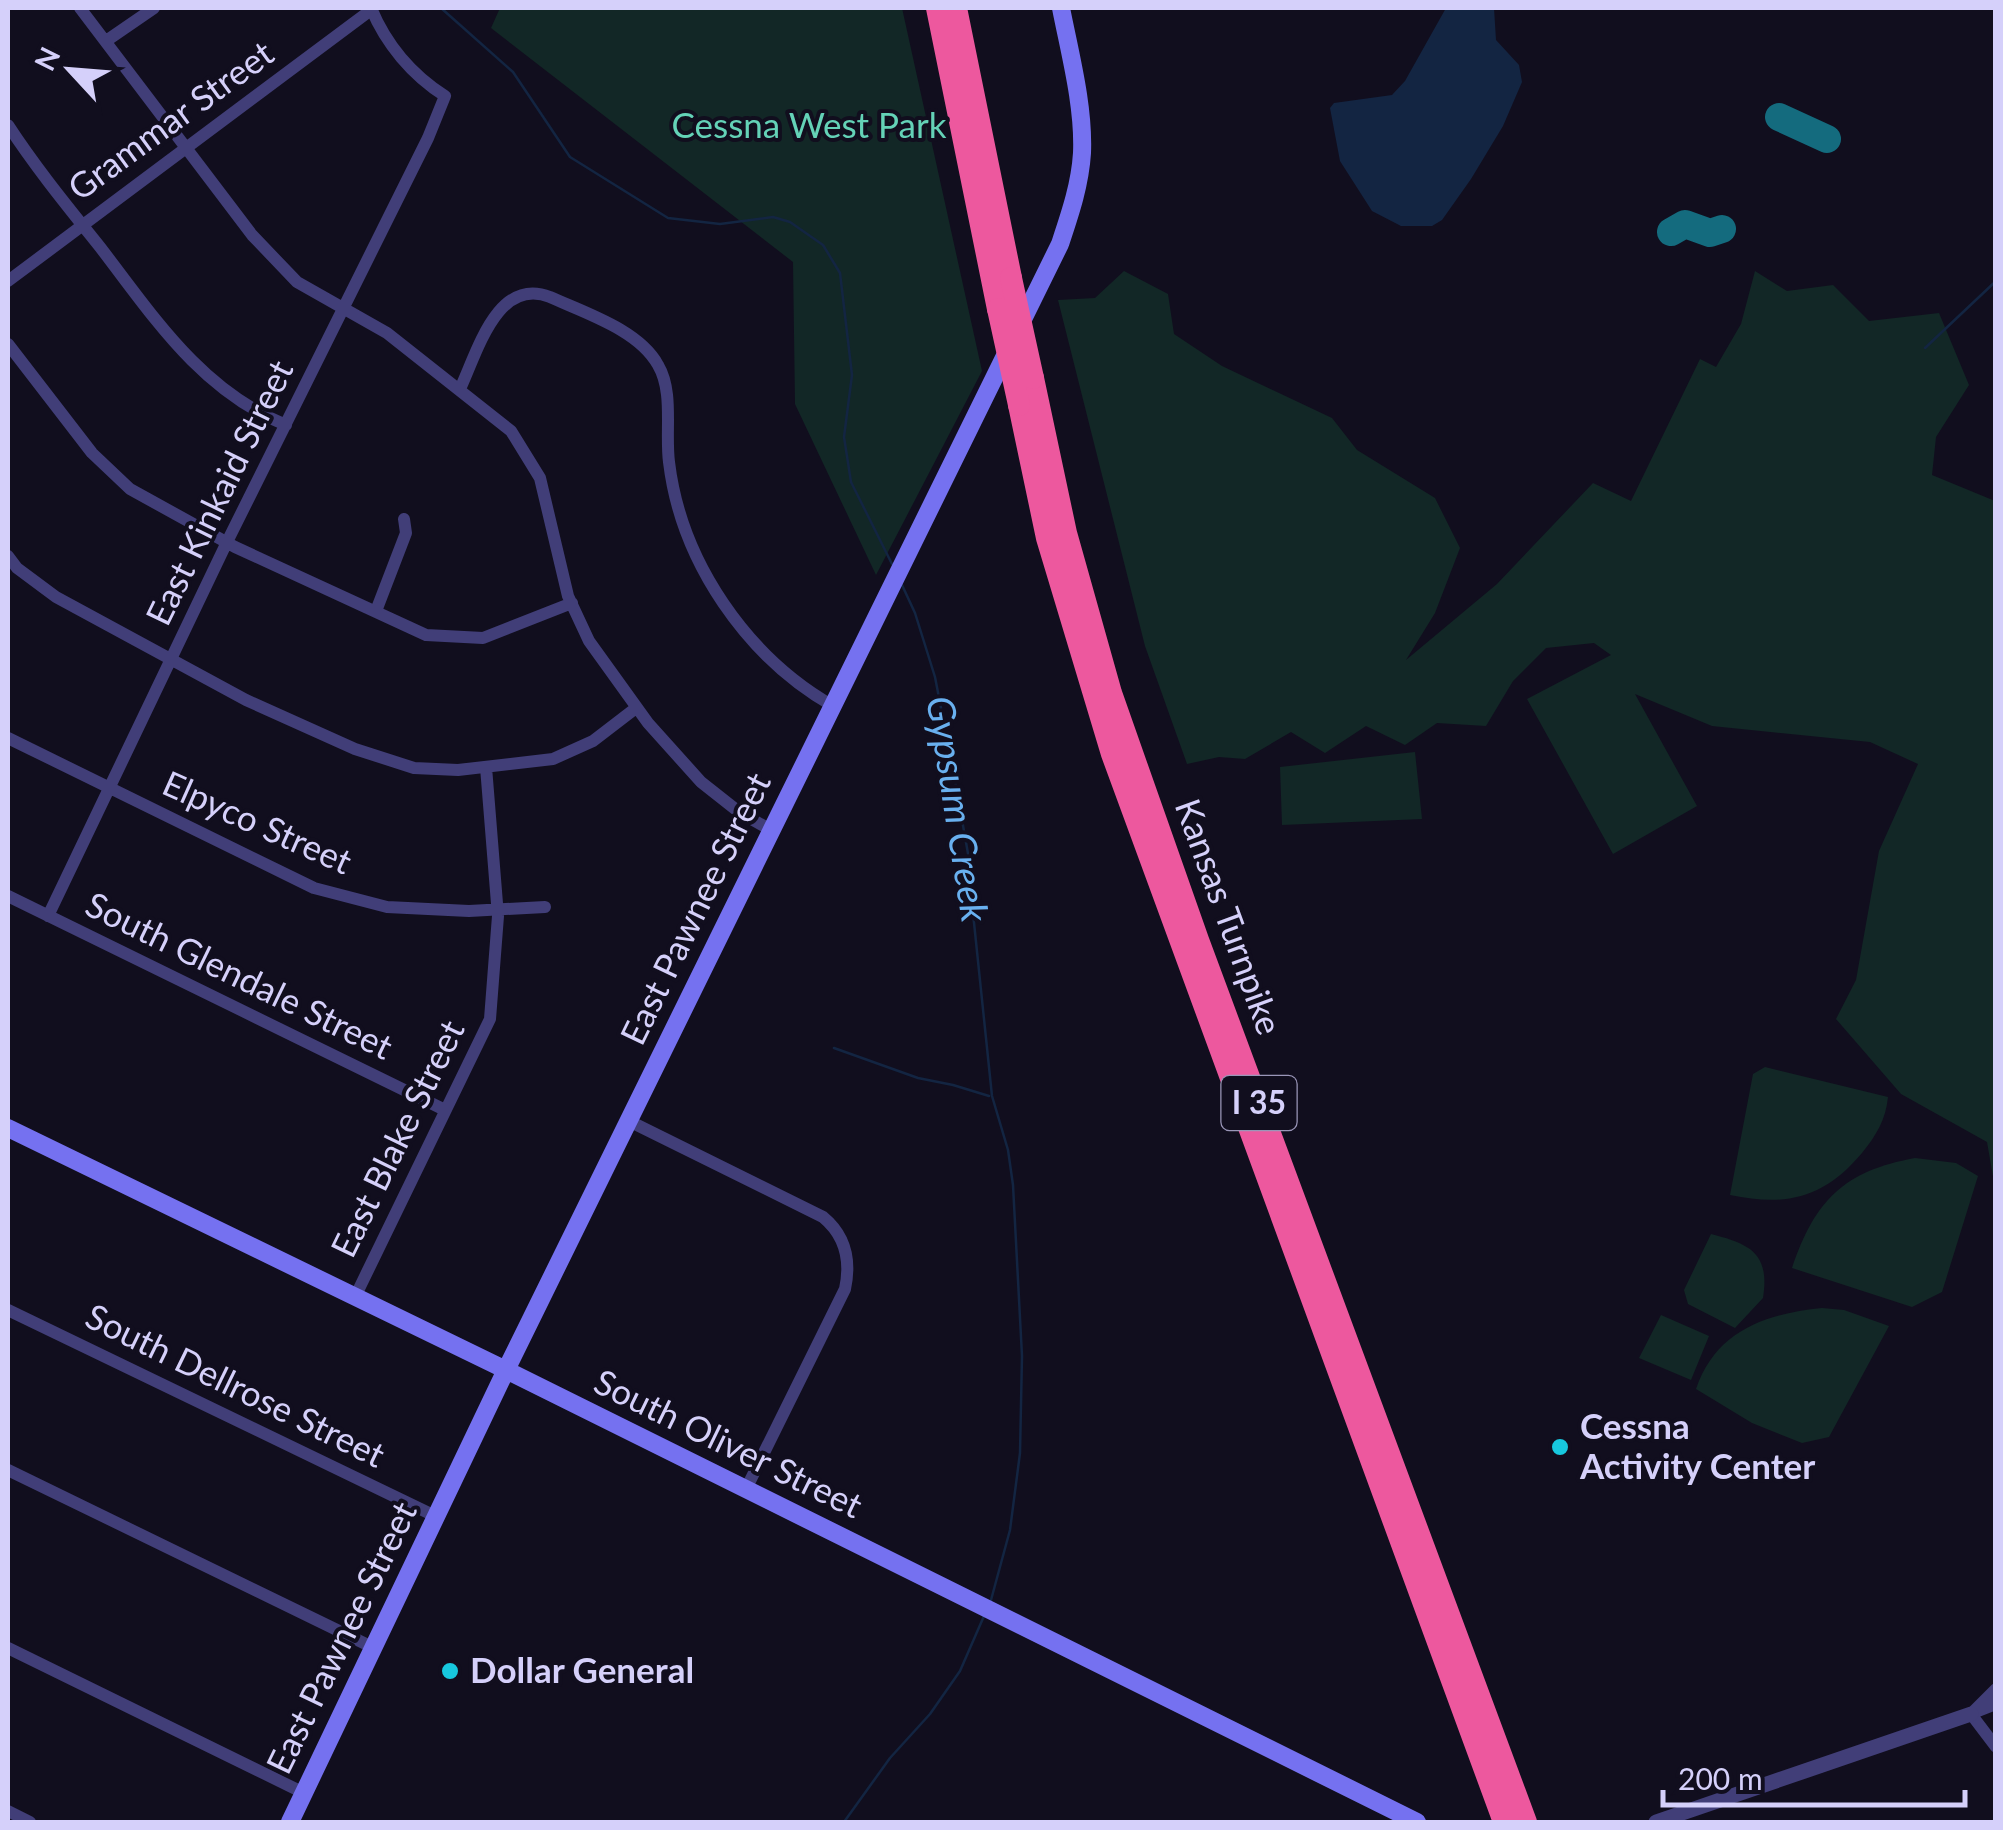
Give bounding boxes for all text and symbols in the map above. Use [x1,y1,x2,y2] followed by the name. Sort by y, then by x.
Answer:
[20,20,120,120] north arrow
[59,31,281,208] street label: Grammar Street
[27,41,67,76] text: N
[671,103,947,145] park label: Cessna West Park
[136,352,301,631] street label: East Kinkaid Street
[918,693,1000,926] water label: Gypsum Creek
[157,761,359,882] street label: Elpyco Street
[610,765,778,1051] street label: East Pawnee Street
[1168,793,1292,1040] street label: Kansas Turnpike
[80,882,400,1067] street label: South Glendale Street
[321,1012,472,1263] street label: East Blake Street
[1222,1076,1296,1130] road number: I 35
[80,1294,393,1475] street label: South Dellrose Street
[588,1359,870,1525] street label: South Oliver Street
[1579,1404,1815,1486] place label: Cessna Activity Center
[1549,1436,1571,1458] marker: Cessna Activity Center
[256,1494,424,1780] street label: East Pawnee Street
[470,1648,694,1690] place label: Dollar General
[439,1660,461,1682] marker: Dollar General
[1663,1745,1966,1807] scale bar
[1678,1760,1763,1796] text: 200 m

